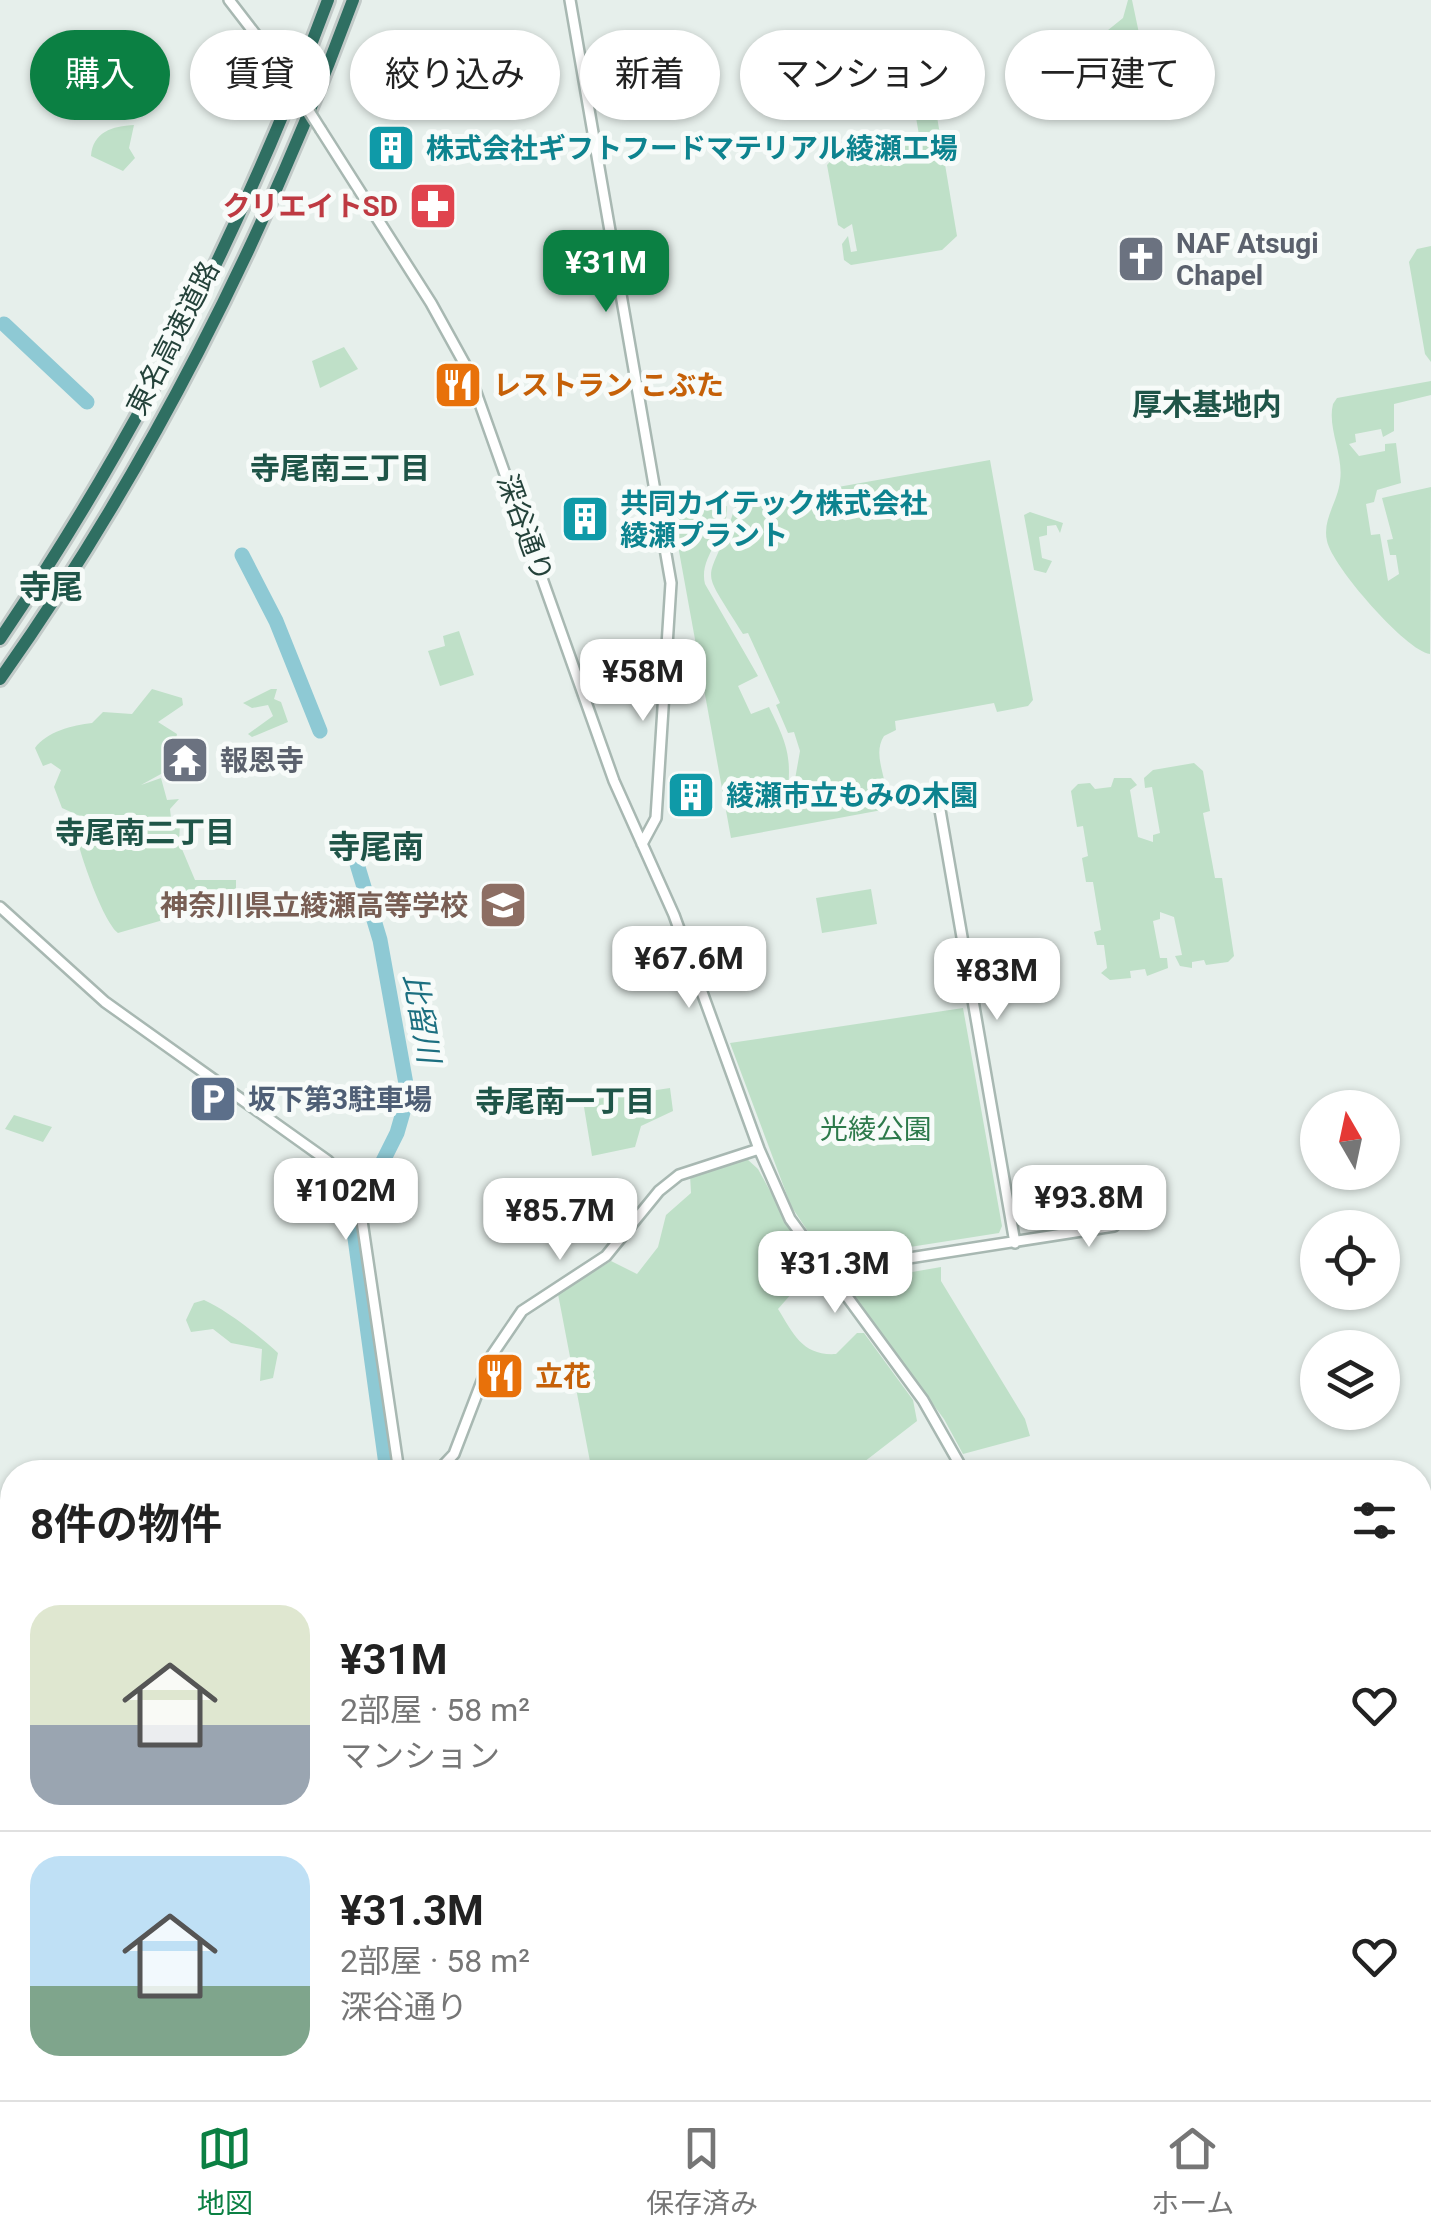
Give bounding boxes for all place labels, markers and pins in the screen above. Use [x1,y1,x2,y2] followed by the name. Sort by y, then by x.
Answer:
[365,122,417,174] building icon: 株式会社ギフトフードマテリアル綾瀬工場
[426,132,958,165] place label: 株式会社ギフトフードマテリアル綾瀬工場
[407,180,459,232] pharmacy icon: クリエイトSD
[223,190,398,223] place label: クリエイトSD
[1176,227,1319,292] place label: NAF Atsugi Chapel
[547,230,665,315] pin: ¥31M
[1115,233,1167,285] church icon: NAF Atsugi Chapel
[432,359,484,411] restaurant icon: レストラン こぶた
[493,369,724,402] place label: レストラン こぶた
[620,487,927,552] place label: 共同カイテック株式会社 綾瀬プラント
[559,493,611,545] building icon: 共同カイテック株式会社 綾瀬プラント
[584,639,702,724] pin: ¥58M
[159,734,211,786] temple icon: 報恩寺
[220,744,304,777] place label: 報恩寺
[665,769,717,821] building icon: 綾瀬市立もみの木園
[726,779,978,812] place label: 綾瀬市立もみの木園
[477,879,529,931] school or university icon: 神奈川県立綾瀬高等学校
[160,889,468,922] place label: 神奈川県立綾瀬高等学校
[608,926,770,1011] pin: ¥67.6M
[938,938,1056,1023] pin: ¥83M
[187,1073,239,1125] parking icon: 坂下第3駐車場
[248,1083,432,1116] place label: 坂下第3駐車場
[276,1158,416,1243] pin: ¥102M
[1008,1165,1170,1250] pin: ¥93.8M
[479,1178,641,1263] pin: ¥85.7M
[754,1231,916,1316] pin: ¥31.3M
[474,1350,526,1402] restaurant icon: 立花
[535,1360,591,1393] place label: 立花

